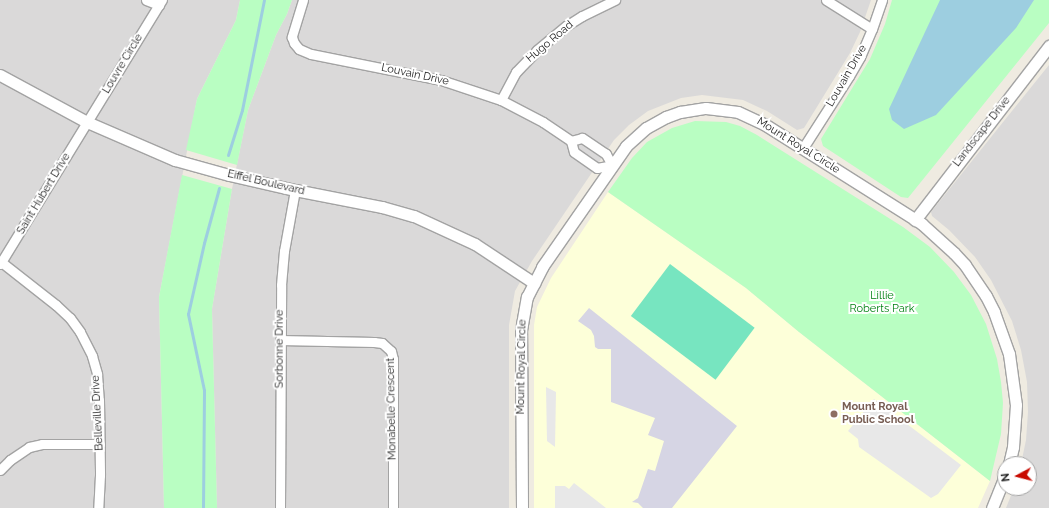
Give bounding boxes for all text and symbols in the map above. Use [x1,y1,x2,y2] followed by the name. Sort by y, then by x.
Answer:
[524,19,576,65] street label: Hugo Road
[100,32,146,96] street label: Louvre Circle
[824,43,870,109] street label: Louvain Drive
[380,61,450,89] street label: Louvain Drive
[951,94,1013,170] street label: Landscape Drive
[754,115,842,177] street label: Mount Royal Circle
[15,151,73,237] street label: Saint Hubert Drive
[226,168,306,198] street label: Eiffel Boulevard
[850,290,914,316] park label: Lillie Roberts Park
[273,310,287,388] street label: Sorbonne Drive
[515,319,529,415] street label: Mount Royal Circle
[385,358,399,460] street label: Monabelle Crescent
[89,375,107,451] street label: Belleville Drive
[842,401,914,427] place label: Mount Royal Public School
[829,409,839,419] marker: Mount Royal Public School
[997,456,1037,496] north arrow
[999,472,1013,482] text: N

